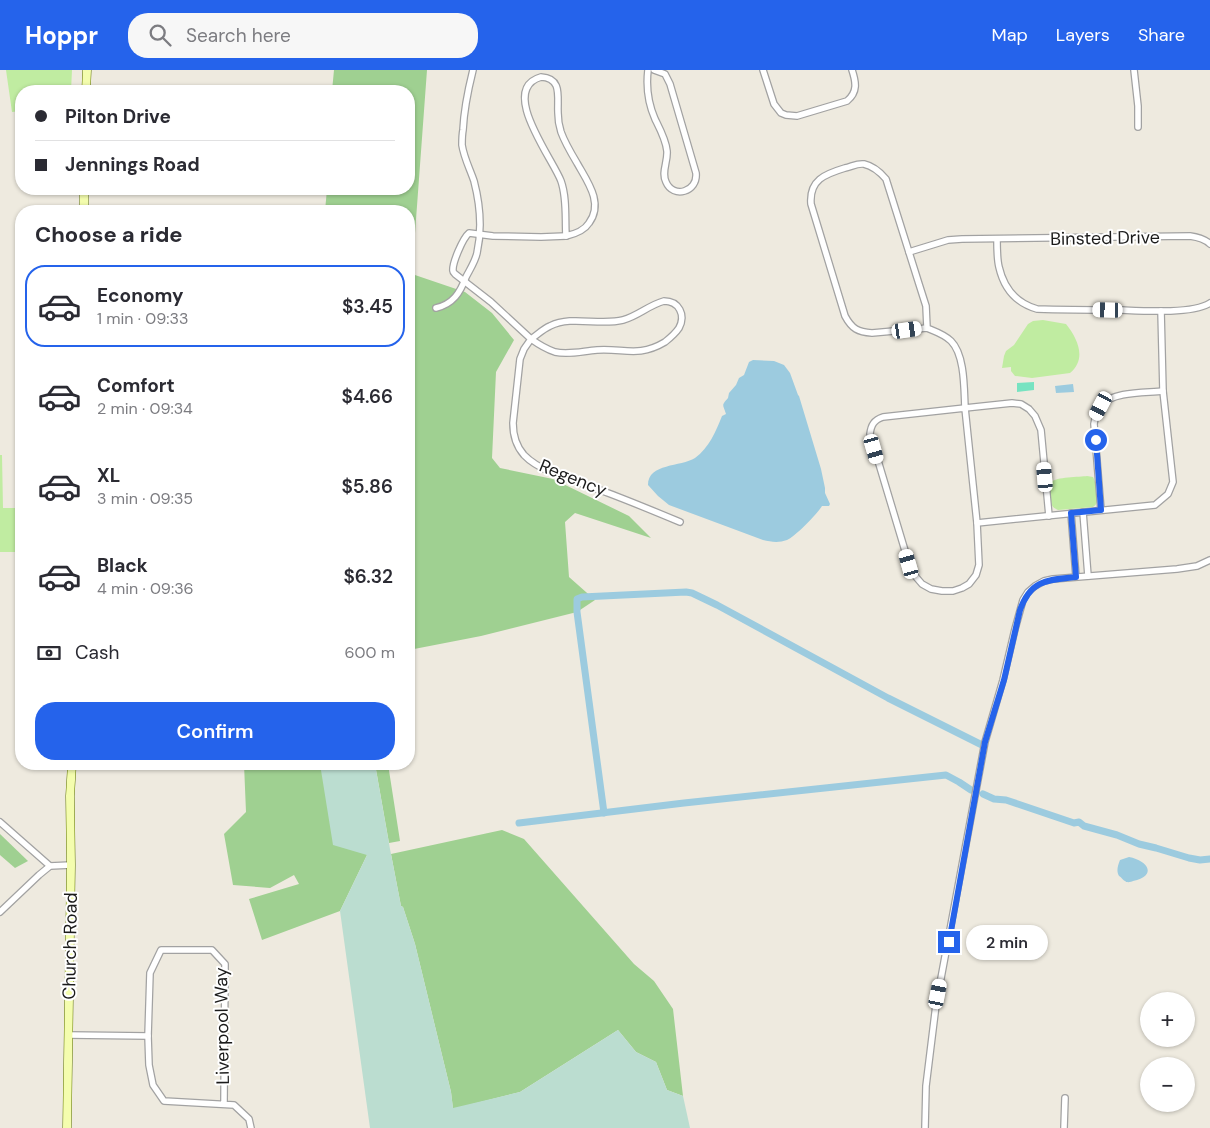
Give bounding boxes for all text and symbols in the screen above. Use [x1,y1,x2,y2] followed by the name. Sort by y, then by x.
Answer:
[128,13,478,58] search box
[25,20,98,51] text: Hoppr
[146,21,174,49] icon: search
[186,23,291,48] text: Search here
[992,23,1028,47] text: Map
[1056,23,1110,47] text: Layers
[1138,23,1185,47] text: Share
[65,104,171,129] text: Pilton Drive
[65,152,200,177] text: Jennings Road
[35,220,183,249] text: Choose a ride
[1050,225,1160,251] street label: Binsted Drive
[97,283,184,308] text: Economy
[37,284,82,329] icon: car
[342,294,393,319] text: $3.45
[1092,302,1123,318] car
[97,308,188,329] text: 1 min · 09:33
[891,320,922,340] car
[97,373,175,398] text: Comfort
[37,374,82,419] icon: car
[342,384,393,409] text: $4.66
[1087,389,1114,423] car
[97,398,193,419] text: 2 min · 09:34
[1085,429,1107,451] route start
[862,433,885,465] car
[536,454,610,502] street label: Regency
[1036,461,1053,493] car
[97,463,120,488] text: XL
[37,464,82,509] icon: car
[342,474,393,499] text: $5.86
[97,488,193,509] text: 3 min · 09:35
[897,548,920,580] car
[97,553,148,578] text: Black
[37,554,82,599] icon: car
[343,564,393,589] text: $6.32
[97,578,194,599] text: 4 min · 09:36
[35,639,63,667] icon: cash
[75,640,119,665] text: Cash
[345,642,395,663] text: 600 m
[35,702,395,760] button: Confirm
[57,892,83,1000] street label: Church Road
[966,924,1049,960] callout: 2 min
[938,931,960,953] route end
[986,932,1028,953] text: 2 min
[209,967,235,1085] street label: Liverpool Way
[927,978,948,1010] car
[1140,992,1195,1112] map controls
[1140,992,1195,1047] button: +
[1140,1057,1195,1112] button: −

